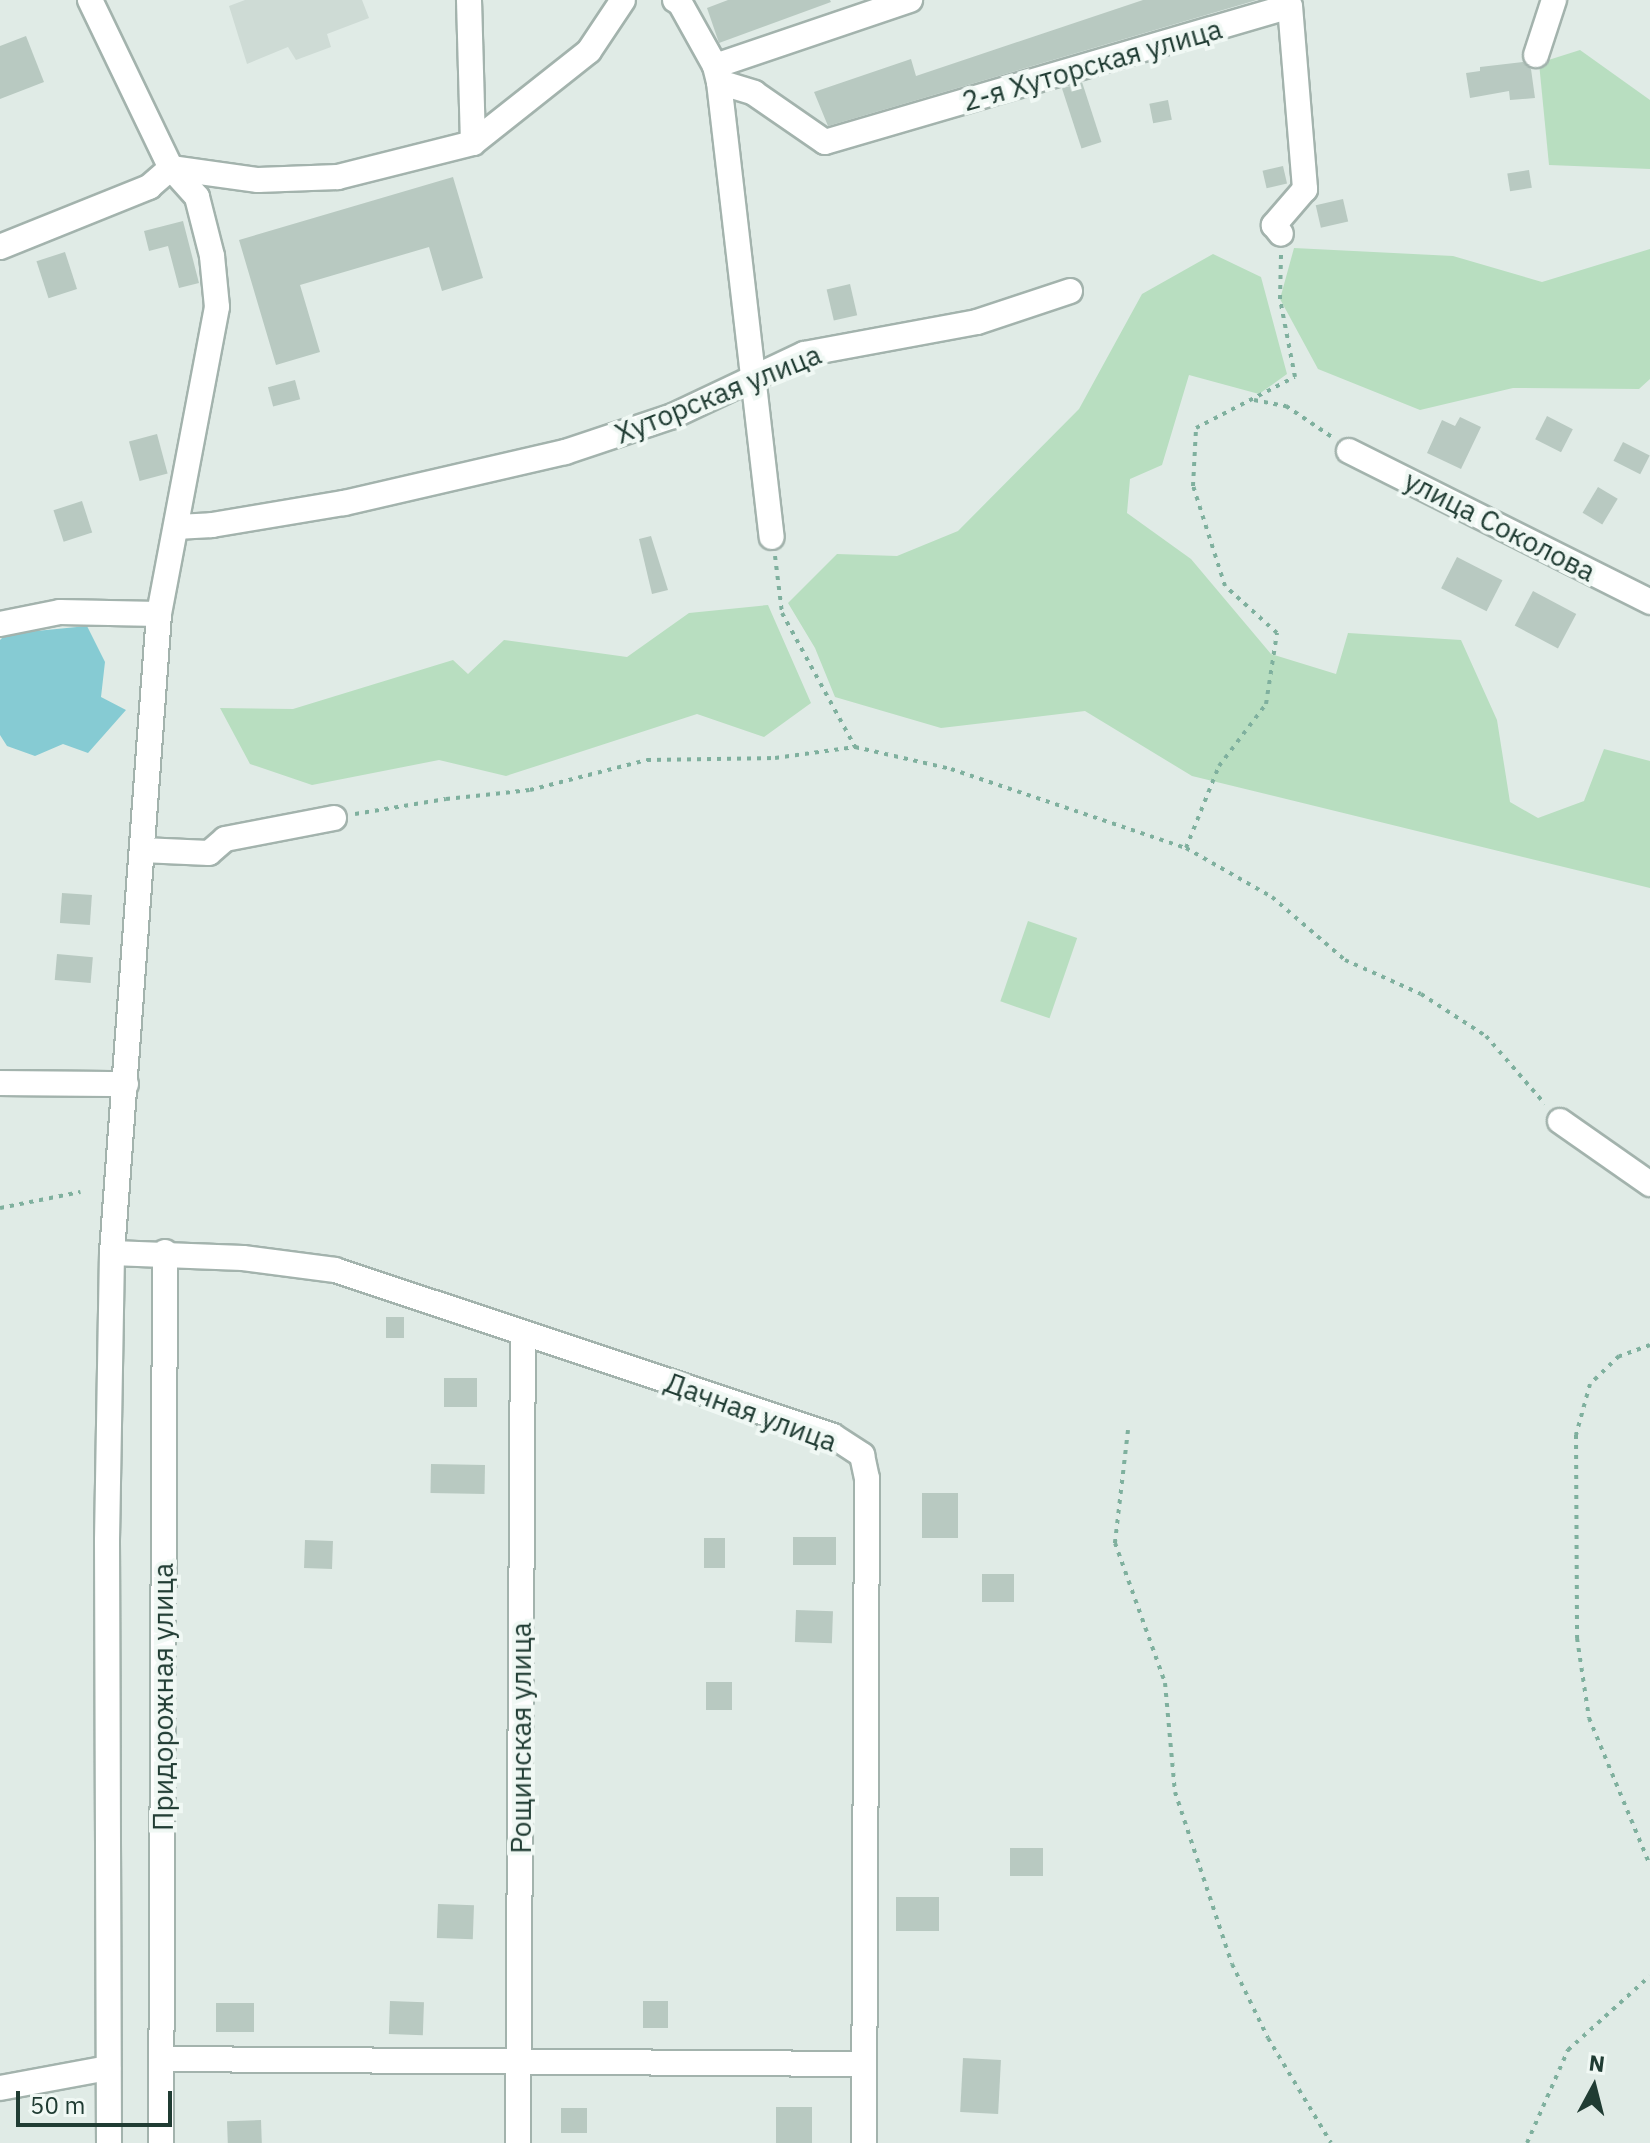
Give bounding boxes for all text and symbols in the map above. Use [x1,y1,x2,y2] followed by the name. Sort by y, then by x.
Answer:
[958,12,1226,118] street label: 2-я Хуторская улица
[610,337,826,451] street label: Хуторская улица
[1399,463,1601,589] street label: улица Соколова
[660,1365,842,1459] street label: Дачная улица
[146,1563,180,1831] street label: Придорожная улица
[504,1622,538,1854] street label: Рощинская улица
[1554,2047,1634,2127] north arrow
[1587,2047,1607,2078] text: N
[20,2075,176,2125] scale bar
[30,2089,85,2121] text: 50 m

